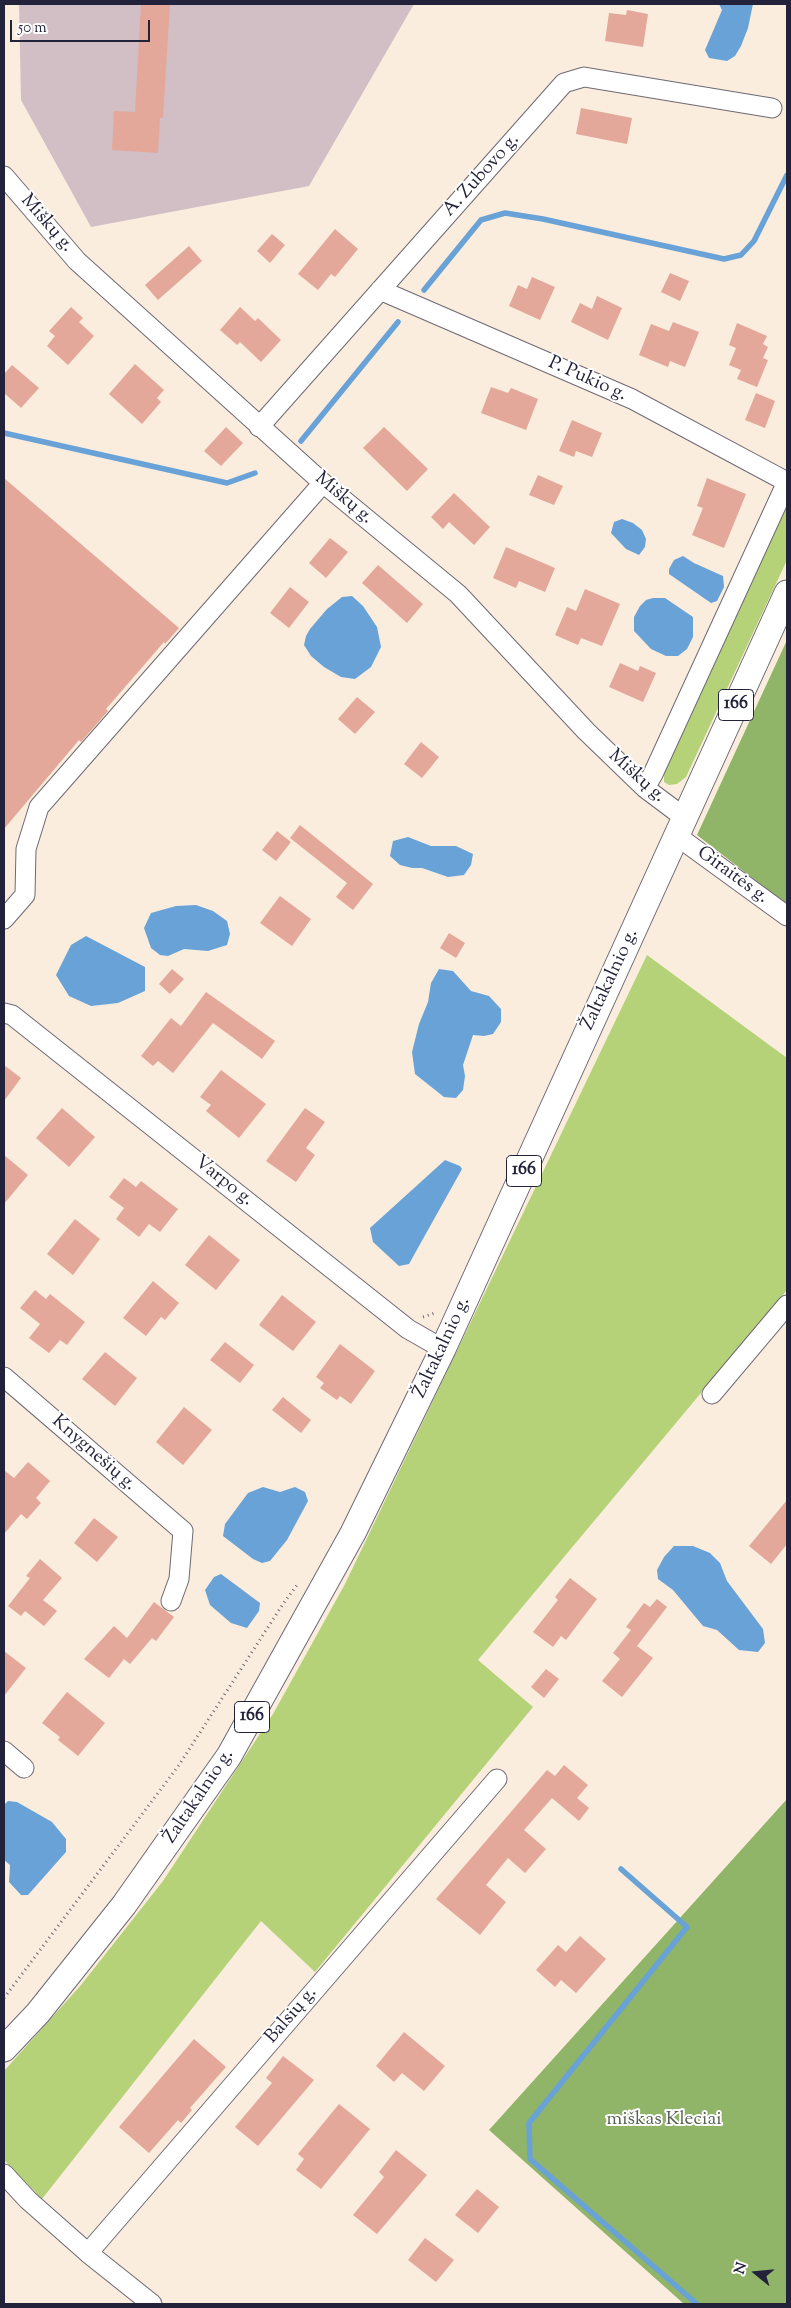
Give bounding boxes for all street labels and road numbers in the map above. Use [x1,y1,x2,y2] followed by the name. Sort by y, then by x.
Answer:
[439,130,525,222] street label: A. Zubovo g.
[15,190,77,258] street label: Miškų g.
[544,353,630,407] street label: P. Pukio g.
[309,468,377,530] street label: Miškų g.
[718,690,754,720] road number: 166
[603,745,669,809] street label: Miškų g.
[692,842,772,910] street label: Giraitės g.
[578,926,644,1034] street label: Žaltakalnio g.
[189,1152,257,1212] street label: Varpo g.
[506,1156,542,1186] road number: 166
[410,1294,476,1402] street label: Žaltakalnio g.
[46,1411,140,1497] street label: Knygnešių g.
[234,1701,270,1732] road number: 166
[160,1745,240,1849] street label: Žaltakalnio g.
[261,1983,323,2049] street label: Balsių g.

